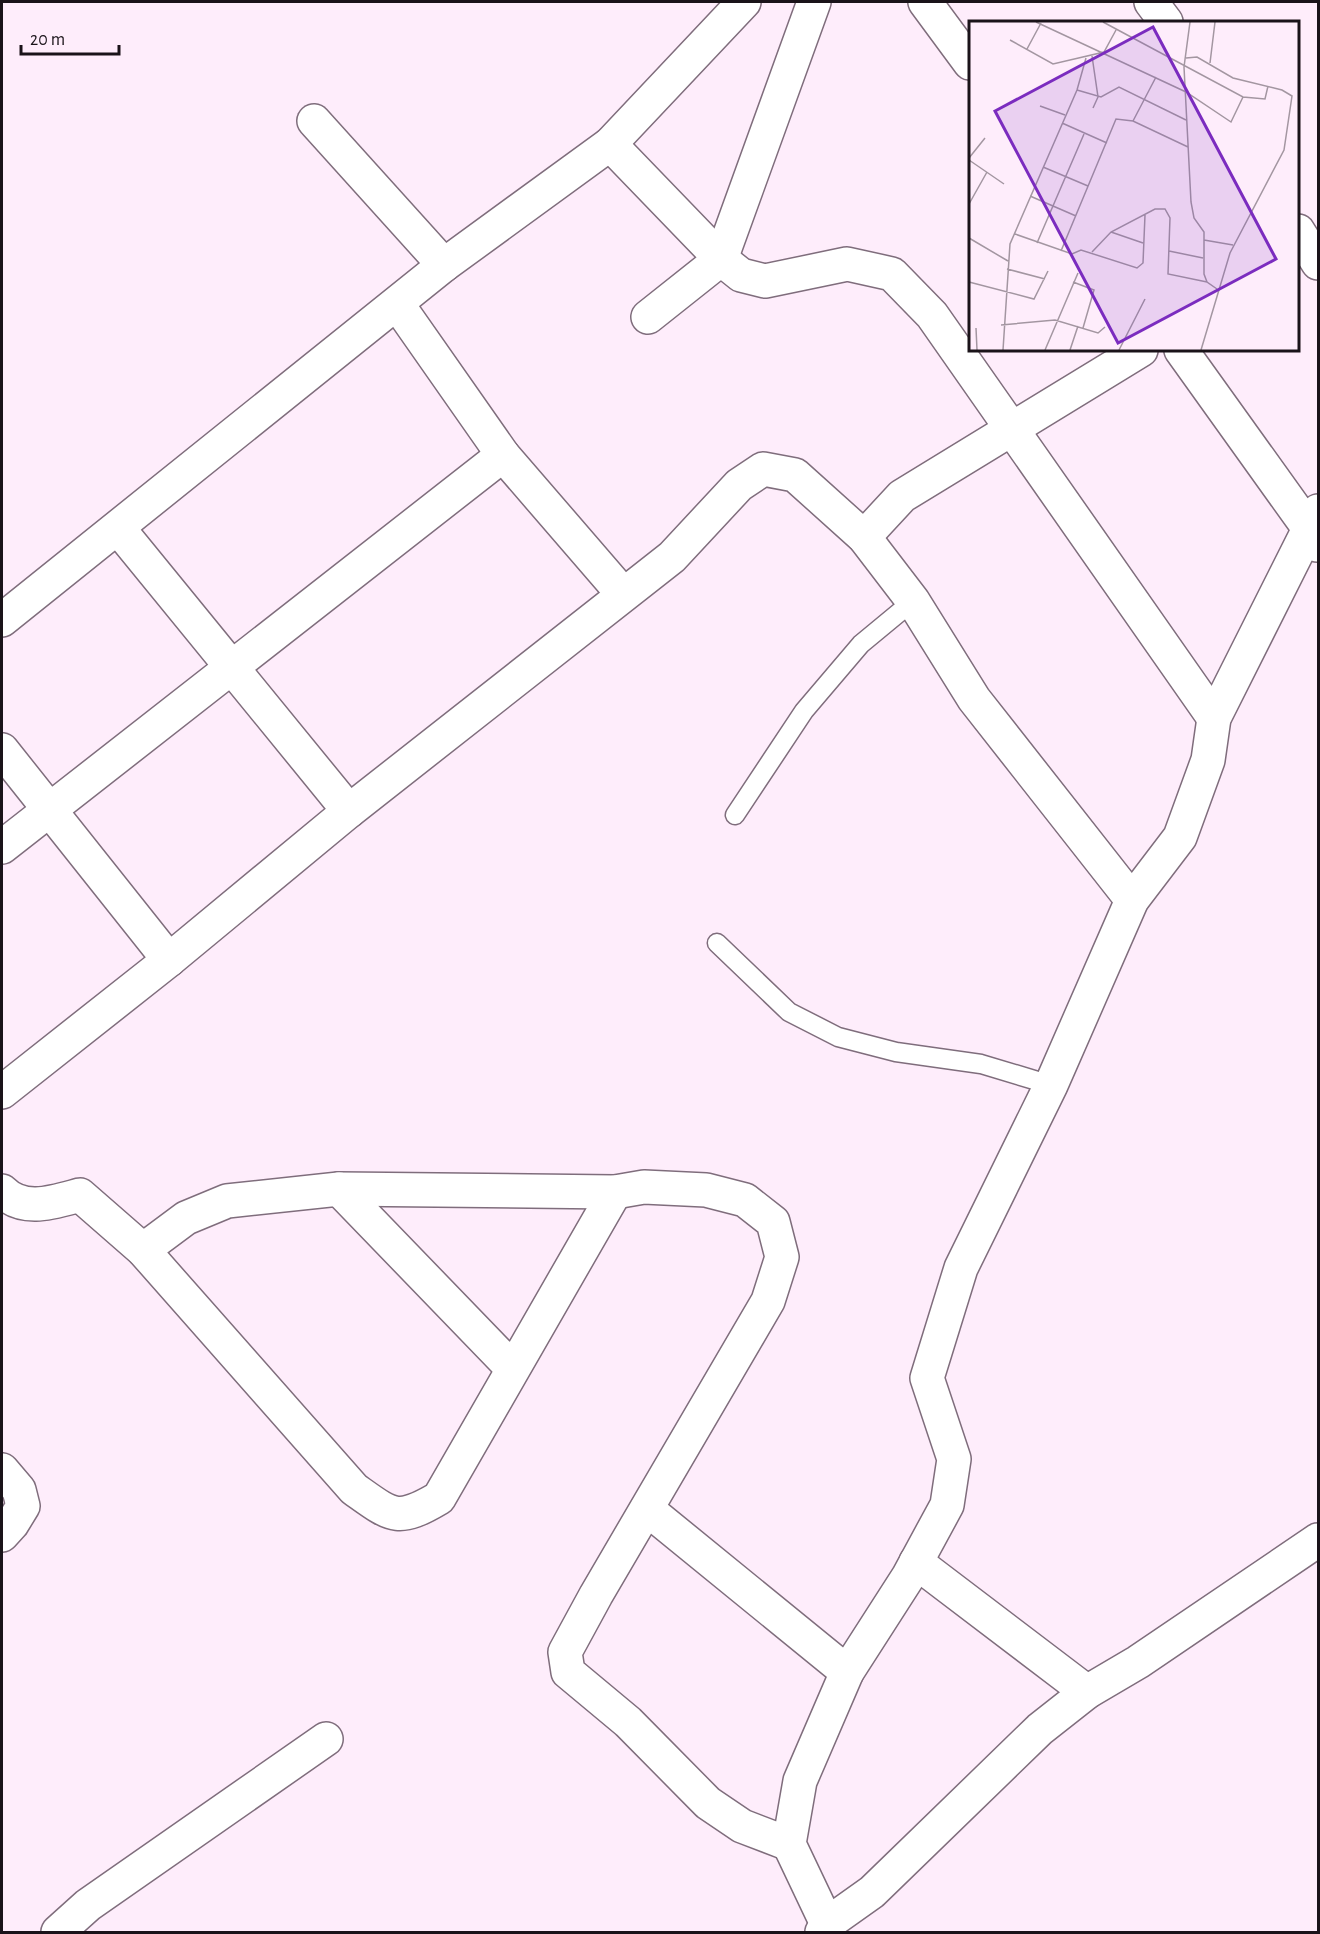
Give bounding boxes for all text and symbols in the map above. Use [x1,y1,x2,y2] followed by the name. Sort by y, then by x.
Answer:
[21,18,118,56] scale bar
[969,21,1299,351] inset map
[30,31,65,49] text: 20 m

